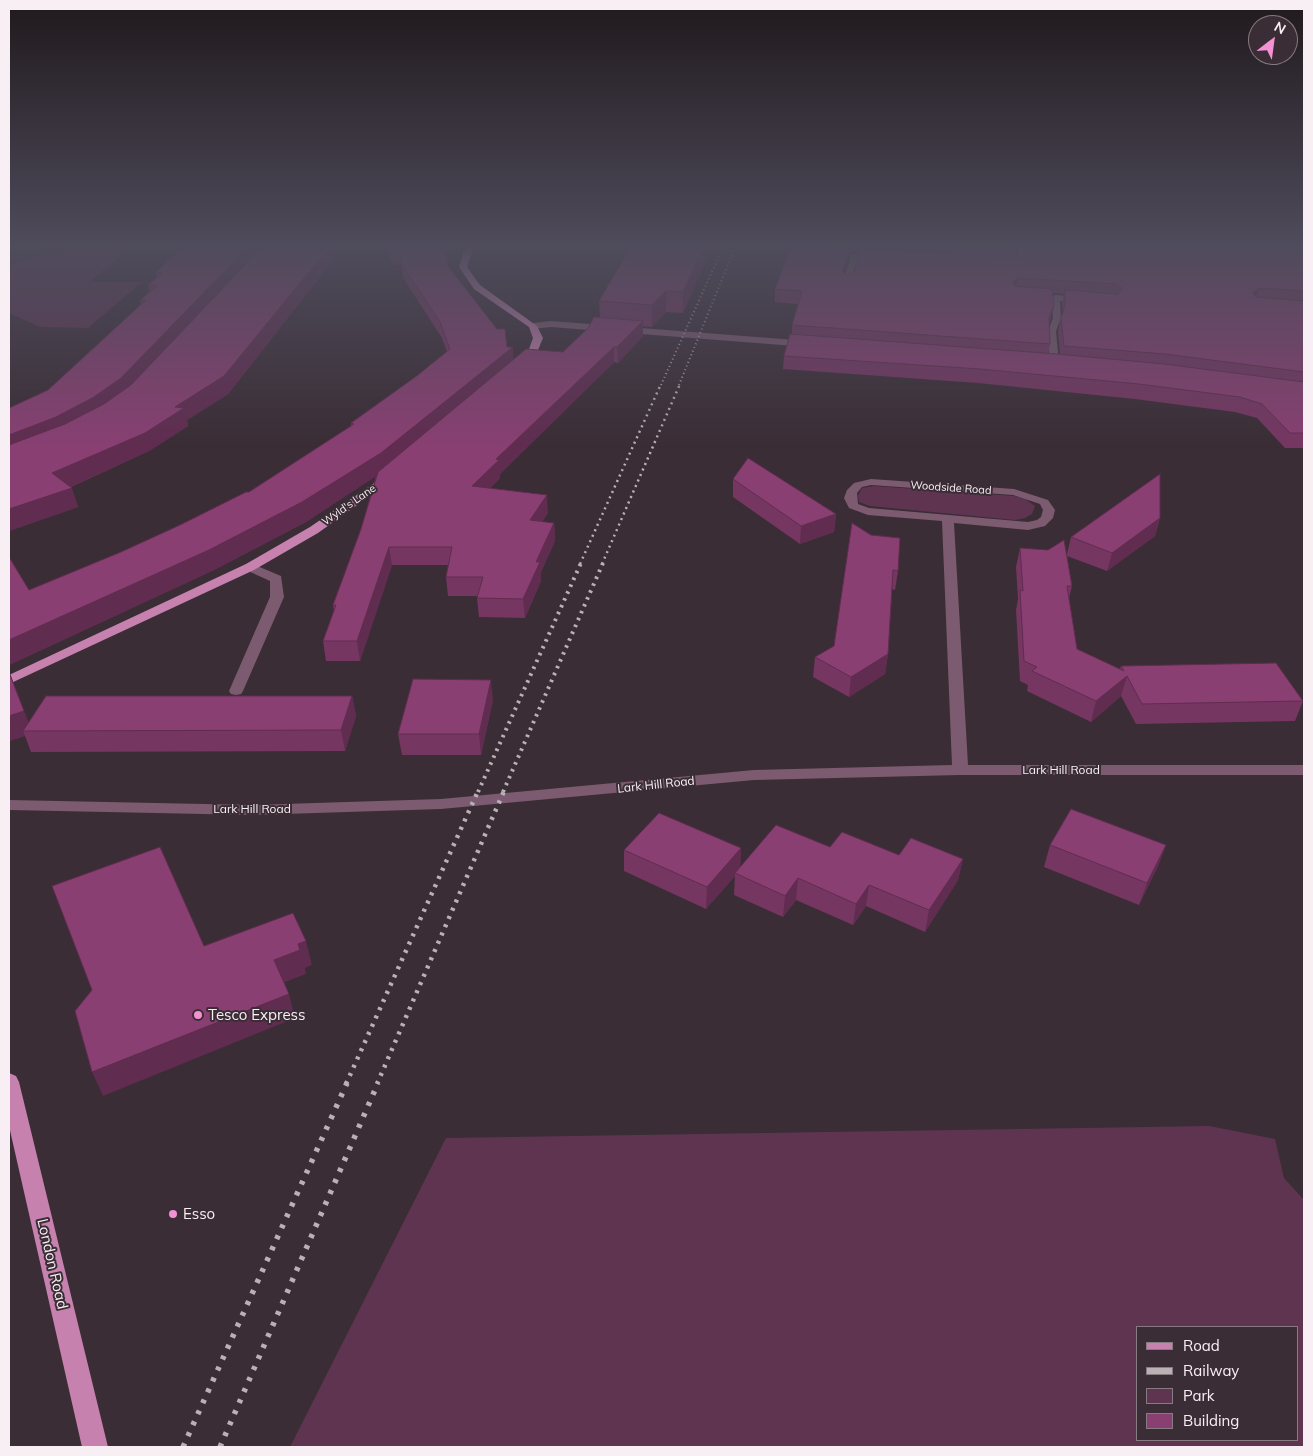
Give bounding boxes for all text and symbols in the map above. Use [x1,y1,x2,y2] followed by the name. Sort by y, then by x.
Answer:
[1248,15,1298,65] north arrow
[1271,17,1289,38] text: N
[910,479,992,497] street label: Woodside Road
[320,482,378,528] street label: Wyld's Lane
[1022,763,1100,777] street label: Lark Hill Road
[617,774,695,796] street label: Lark Hill Road
[213,802,291,816] street label: Lark Hill Road
[208,1006,306,1024] place label: Tesco Express
[192,1009,204,1021] marker: Tesco Express
[183,1205,215,1223] place label: Esso
[167,1208,179,1220] marker: Esso
[33,1217,71,1311] street label: London Road
[1136,1326,1298,1441] legend
[1183,1336,1220,1355] text: Road
[1183,1361,1239,1380] text: Railway
[1183,1386,1215,1405] text: Park
[1183,1411,1239,1430] text: Building

